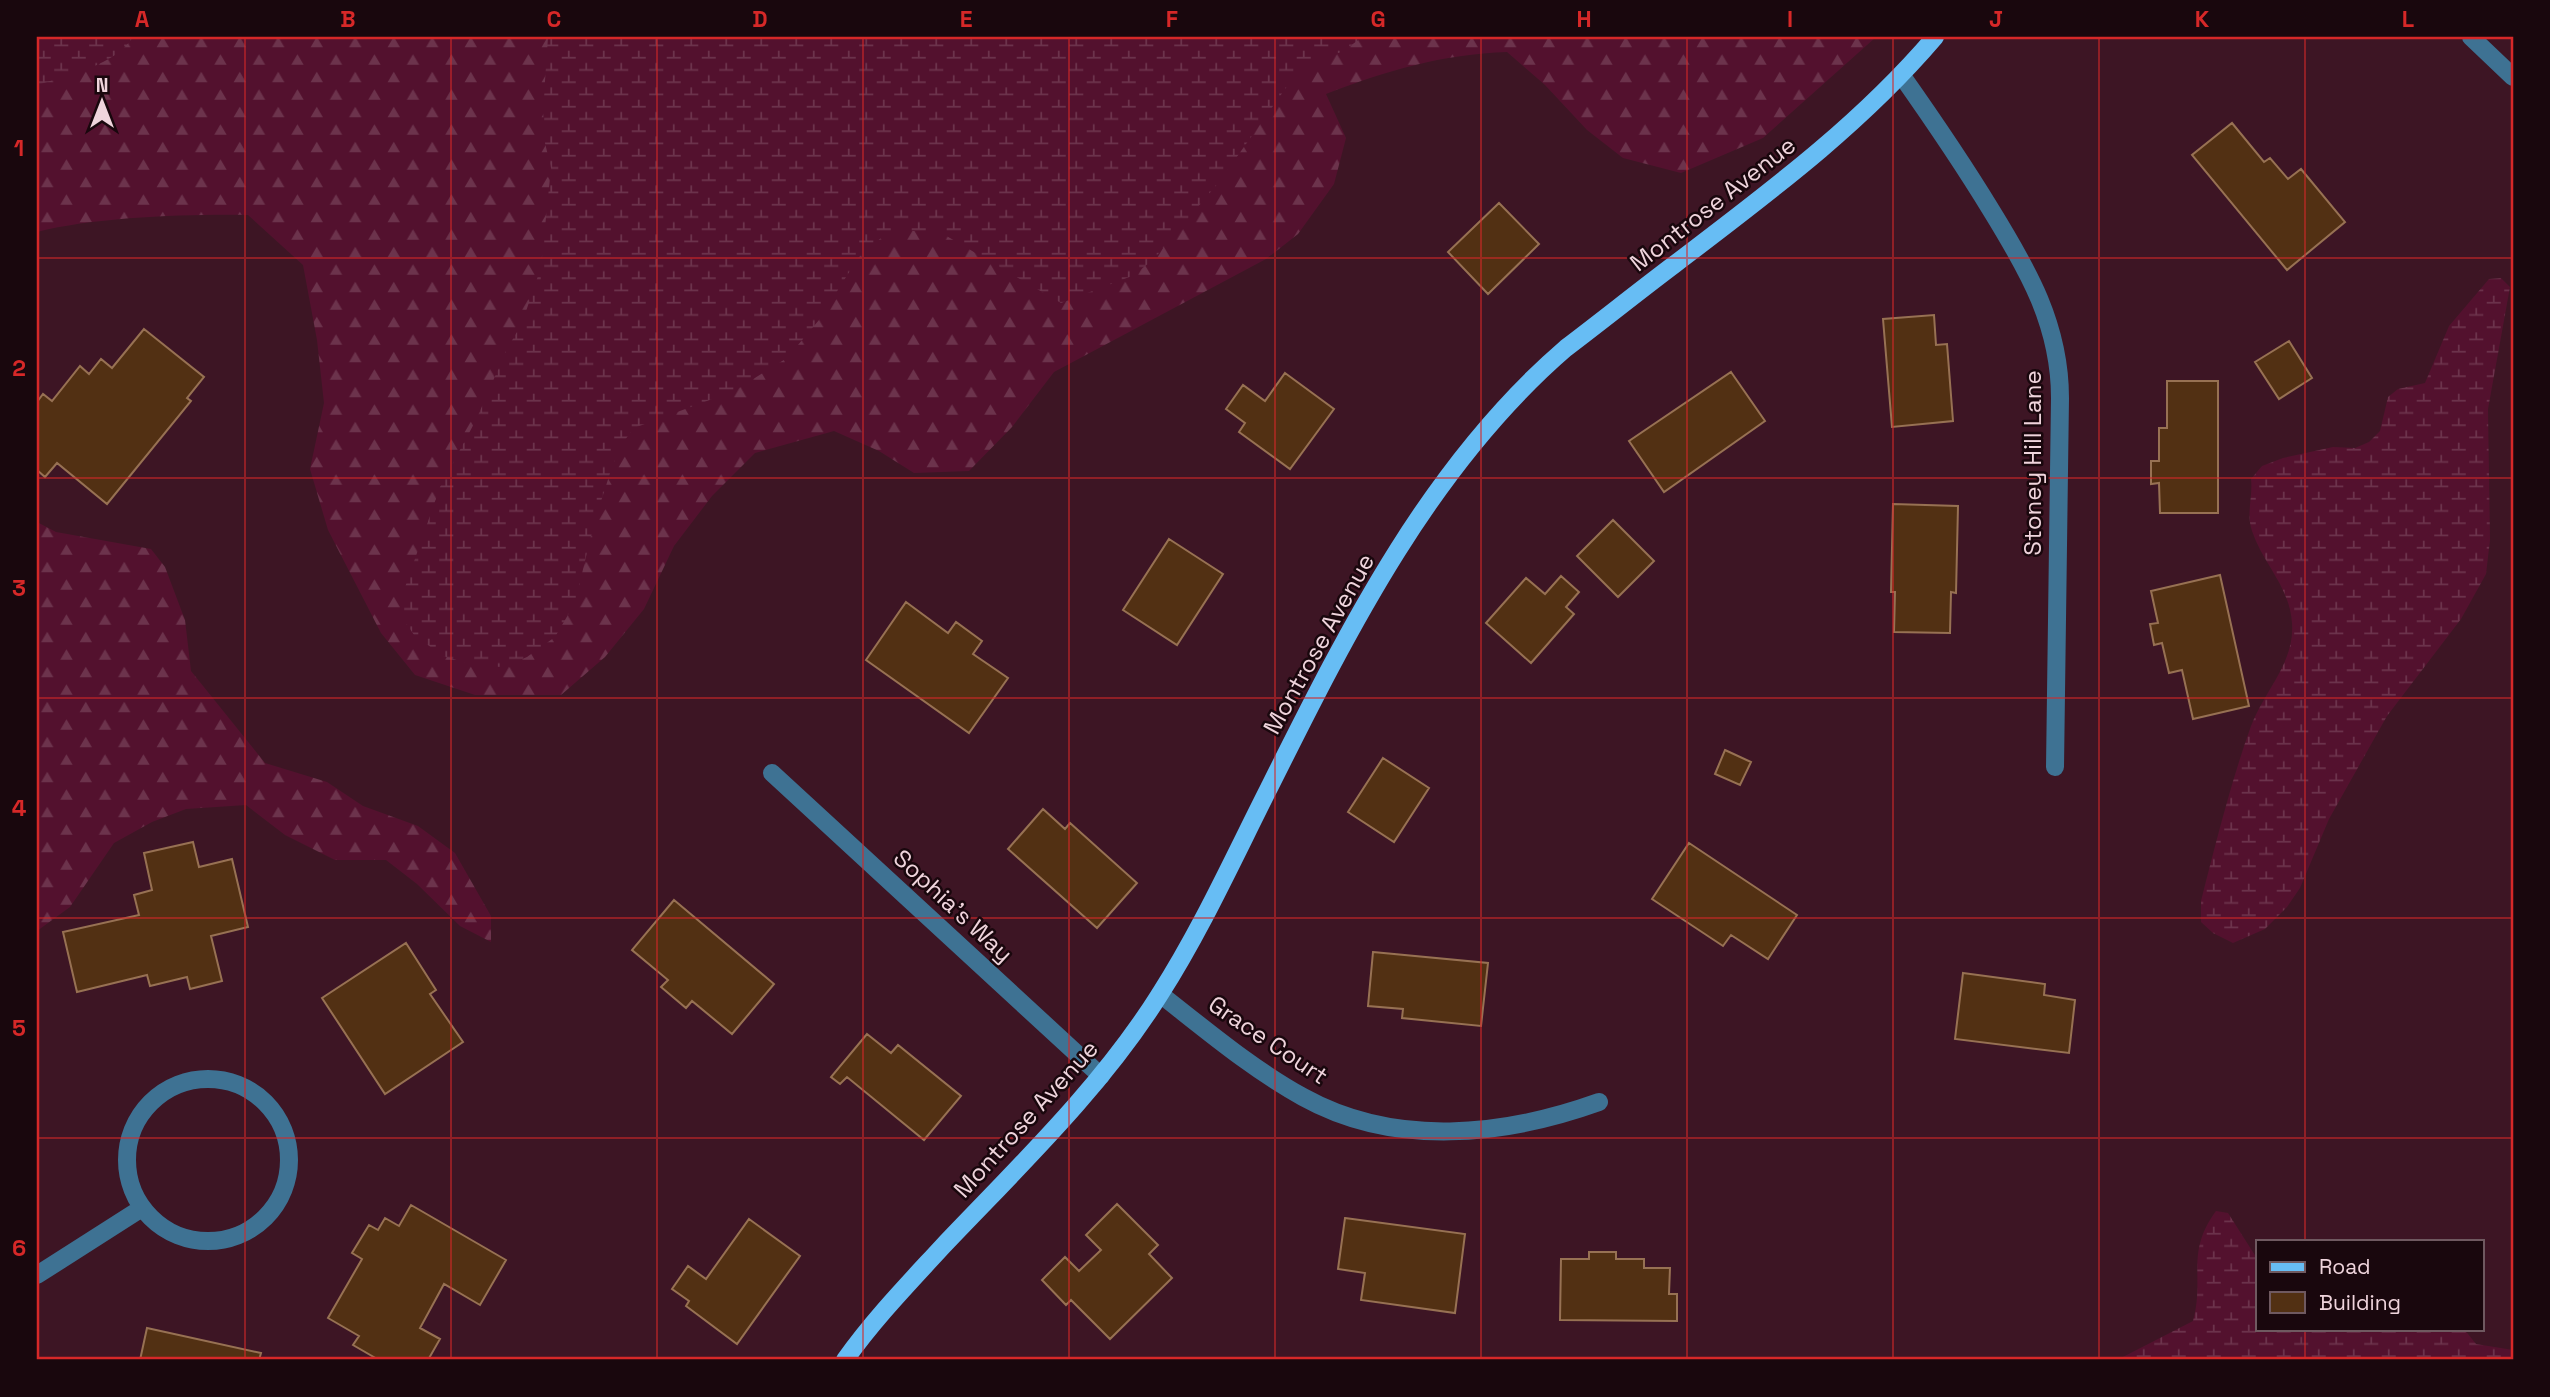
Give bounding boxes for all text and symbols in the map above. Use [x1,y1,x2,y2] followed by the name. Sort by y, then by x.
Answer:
[135,4,150,34] text: A
[340,4,356,34] text: B
[547,4,561,34] text: C
[752,4,768,34] text: D
[960,4,972,34] text: E
[1166,4,1178,34] text: F
[1370,4,1386,34] text: G
[1576,4,1592,34] text: H
[1787,4,1793,34] text: I
[1989,4,2003,34] text: J
[2195,4,2210,34] text: K
[2402,4,2414,34] text: L
[66,66,136,136] north arrow
[96,73,108,98] text: N
[1624,129,1802,278] street label: Montrose Avenue
[14,133,24,163] text: 1
[12,353,26,383] text: 2
[2017,370,2048,556] street label: Stoney Hill Lane
[1256,548,1381,740] street label: Montrose Avenue
[12,573,26,603] text: 3
[12,793,27,823] text: 4
[887,842,1020,969] street label: Sophia's Way
[1203,988,1334,1091] street label: Grace Court
[12,1013,26,1043] text: 5
[947,1033,1105,1204] street label: Montrose Avenue
[12,1233,26,1263] text: 6
[2256,1240,2484,1330] legend
[2319,1253,2371,1280] text: Road
[2319,1289,2401,1316] text: Building

